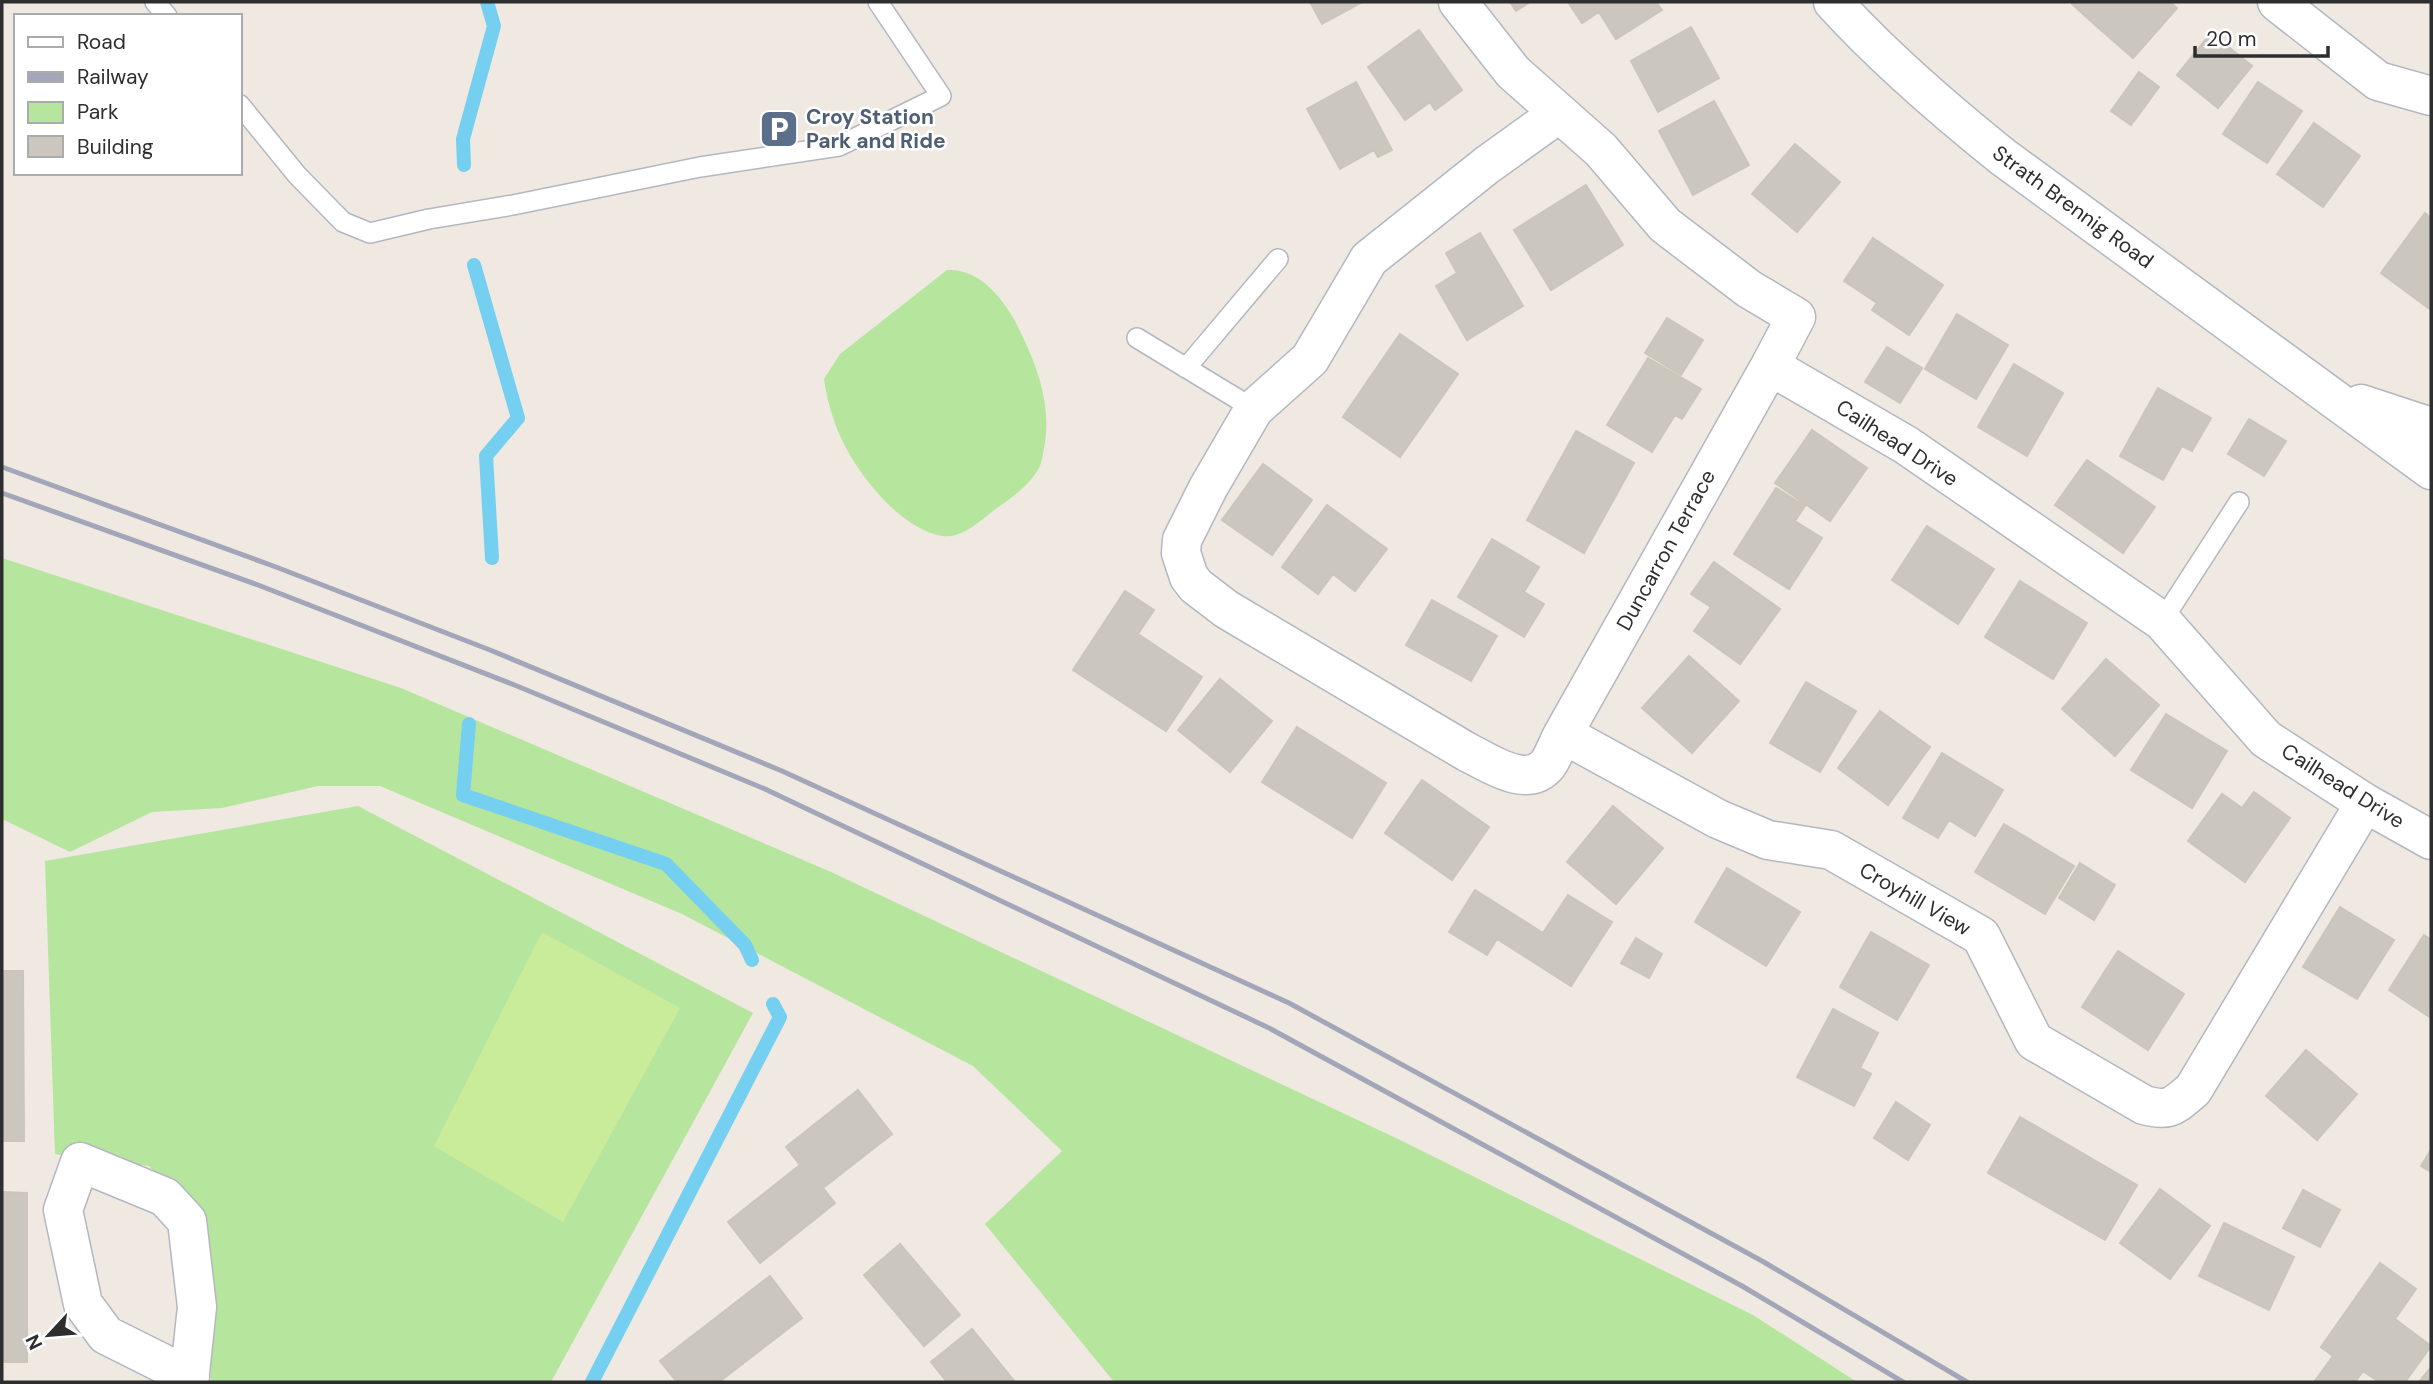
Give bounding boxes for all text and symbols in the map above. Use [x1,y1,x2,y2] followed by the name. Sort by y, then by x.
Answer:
[14,14,242,175] legend
[2195,14,2328,58] scale bar
[2206,25,2257,53] text: 20 m
[77,28,126,56] text: Road
[77,63,149,91] text: Railway
[77,98,119,126] text: Park
[806,103,946,155] place label: Croy Station Park and Ride
[758,108,800,150] parking icon: Croy Station Park and Ride
[77,133,154,161] text: Building
[1987,139,2159,275] street label: Strath Brennig Road
[1831,393,1963,493] street label: Cailhead Drive
[1610,464,1722,635] street label: Duncarron Terrace
[2276,737,2410,835] street label: Cailhead Drive
[1854,856,1976,942] street label: Croyhill View
[14,1300,84,1370] north arrow
[20,1331,48,1354] text: N

